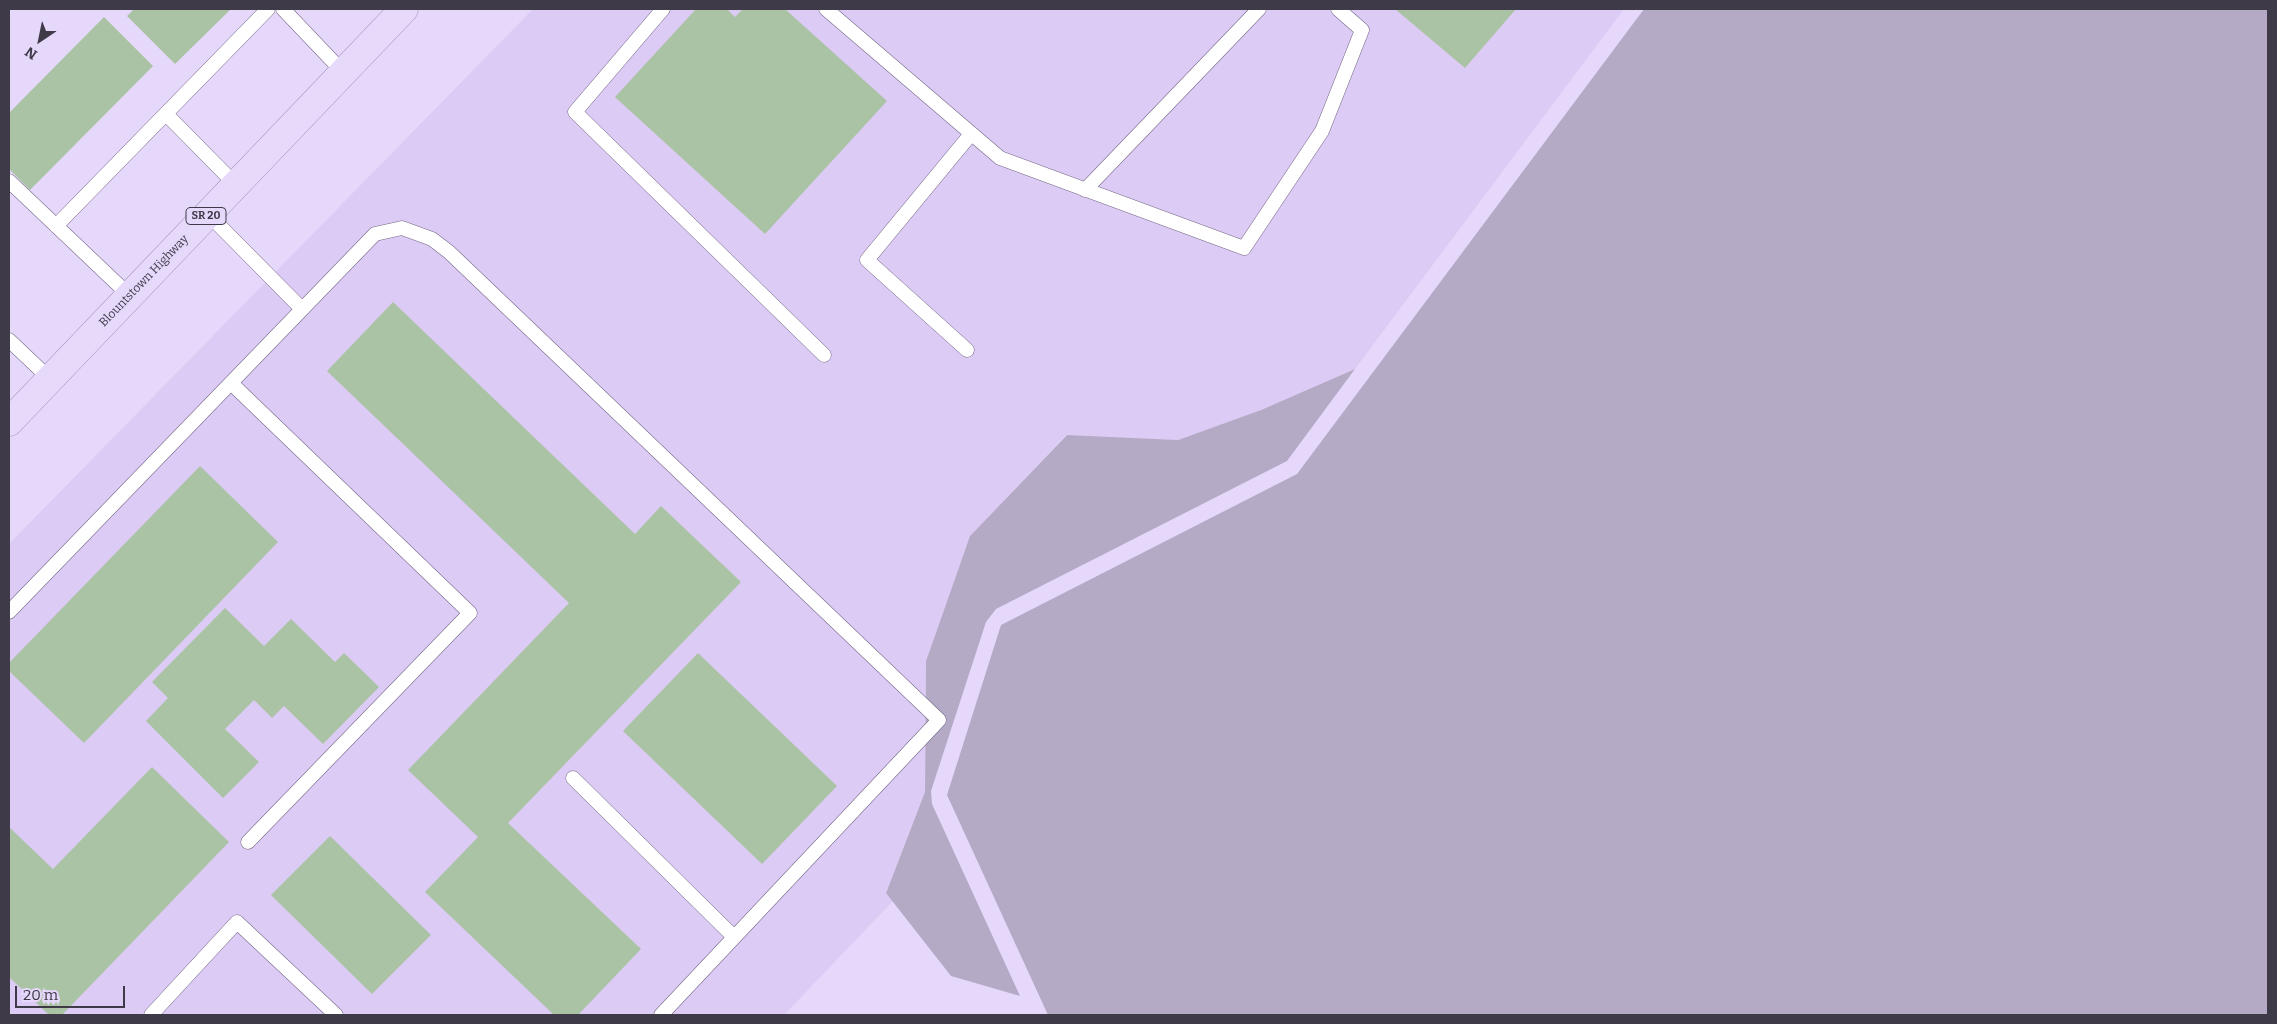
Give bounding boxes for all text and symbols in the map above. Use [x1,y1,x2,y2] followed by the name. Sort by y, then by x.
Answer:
[15,15,65,65] north arrow
[22,43,41,63] text: N
[186,208,226,225] road number: SR 20
[96,232,192,330] street label: Blountstown Highway
[18,976,128,1008] scale bar
[23,986,58,1004] text: 20 m

